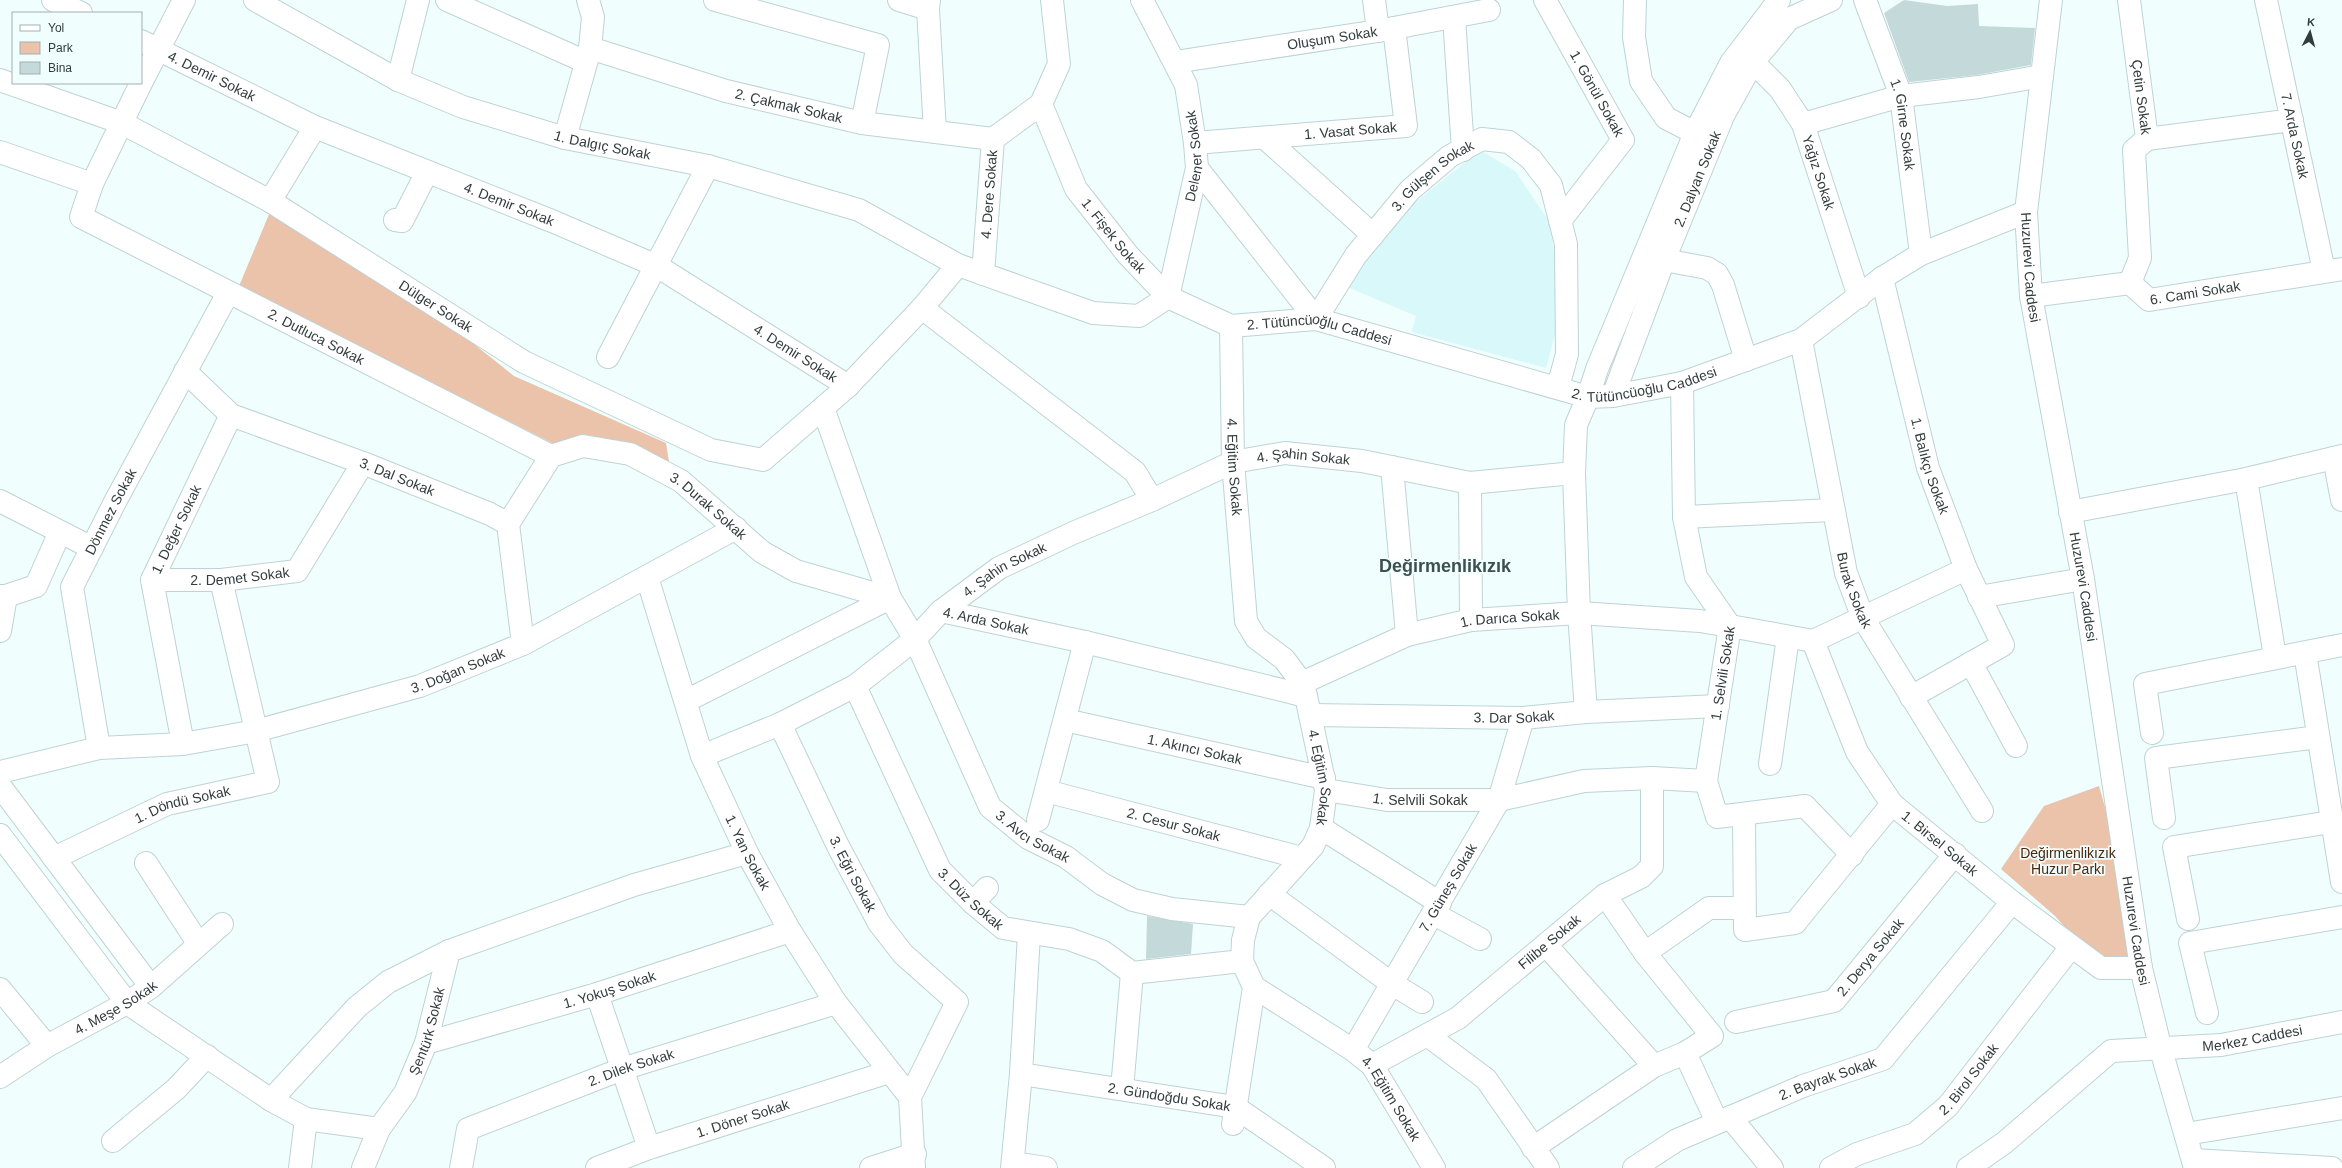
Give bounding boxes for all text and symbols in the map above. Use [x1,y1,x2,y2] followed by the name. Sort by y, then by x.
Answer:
[12,12,142,84] legend
[2290,12,2330,52] north arrow
[2306,16,2316,28] text: K
[48,21,64,35] text: Yol
[1286,23,1379,53] street label: Oluşum Sokak
[48,41,74,55] text: Park
[165,48,259,105] street label: 4. Demir Sokak
[1567,48,1628,140] street label: 1. Gönül Sokak
[2129,59,2154,137] street label: Çetin Sokak
[48,61,72,75] text: Bina
[1887,76,1918,172] street label: 1. Girne Sokak
[734,85,845,126] street label: 2. Çakmak Sokak
[2278,92,2312,181] street label: 7. Arda Sokak
[1182,109,1205,203] street label: Delener Sokak
[1303,119,1399,142] street label: 1. Vasat Sokak
[552,127,653,163] street label: 1. Dalgıç Sokak
[1671,128,1724,229] street label: 2. Dalyan Sokak
[1799,133,1839,213] street label: Yağız Sokak
[1388,136,1477,214] street label: 3. Gülşen Sokak
[978,148,1000,239] street label: 4. Dere Sokak
[462,179,558,229] street label: 4. Demir Sokak
[1078,195,1150,277] street label: 1. Fişek Sokak
[2018,212,2044,324] street label: Huzurevi Caddesi
[396,277,476,336] street label: Dülger Sokak
[2149,277,2242,308] street label: 6. Cami Sokak
[265,306,368,368] street label: 2. Dutluca Sokak
[1246,310,1393,348] street label: 2. Tütüncüoğlu Caddesi
[751,321,841,386] street label: 4. Demir Sokak
[1570,363,1719,405] street label: 2. Tütüncüoğlu Caddesi
[1908,416,1953,517] street label: 1. Balıkçı Sokak
[1224,418,1245,517] street label: 4. Eğitim Sokak
[1255,444,1352,468] street label: 4. Şahin Sokak
[357,455,438,499] street label: 3. Dal Sokak
[82,465,140,557] street label: Dönmez Sokak
[667,469,751,543] street label: 3. Durak Sokak
[148,481,205,576] street label: 1. Değer Sokak
[2067,531,2100,642] street label: Huzurevi Caddesi
[960,538,1050,600] street label: 4. Şahin Sokak
[1834,551,1876,632] street label: Burak Sokak
[1379,556,1512,576] district label: Değirmenlikızık
[190,564,291,588] street label: 2. Demet Sokak
[942,604,1031,638] street label: 4. Arda Sokak
[1458,606,1561,630] street label: 1. Darıca Sokak
[1707,624,1738,722] street label: 1. Selvili Sokak
[409,644,508,696] street label: 3. Doğan Sokak
[1473,707,1556,726] street label: 3. Dar Sokak
[1305,728,1334,827] street label: 4. Eğitim Sokak
[1146,731,1245,768] street label: 1. Akıncı Sokak
[132,782,233,826] street label: 1. Döndü Sokak
[1372,790,1469,808] street label: 1. Selvili Sokak
[1125,805,1223,845] street label: 2. Cesur Sokak
[993,807,1073,866] street label: 3. Avcı Sokak
[1899,807,1982,880] street label: 1. Birsel Sokak
[722,812,774,894] street label: 1. Yan Sokak
[827,834,880,916] street label: 3. Eğri Sokak
[1416,840,1480,935] street label: 7. Güneş Sokak
[2020,845,2117,877] park label: Değirmenlikızık Huzur Parkı
[935,865,1008,934] street label: 3. Düz Sokak
[2119,875,2153,987] street label: Huzurevi Caddesi
[1515,910,1584,972] street label: Filibe Sokak
[1833,914,1907,999] street label: 2. Derya Sokak
[561,967,658,1011] street label: 1. Yokuş Sokak
[72,977,161,1038] street label: 4. Meşe Sokak
[405,985,448,1077] street label: Şentürk Sokak
[2202,1022,2304,1054] street label: Merkez Caddesi
[1936,1039,2002,1118] street label: 2. Birol Sokak
[586,1045,677,1089] street label: 2. Dilek Sokak
[1359,1052,1424,1145] street label: 4. Eğitim Sokak
[1776,1054,1879,1103] street label: 2. Bayrak Sokak
[1107,1080,1233,1114] street label: 2. Gündoğdu Sokak
[694,1096,792,1141] street label: 1. Döner Sokak

